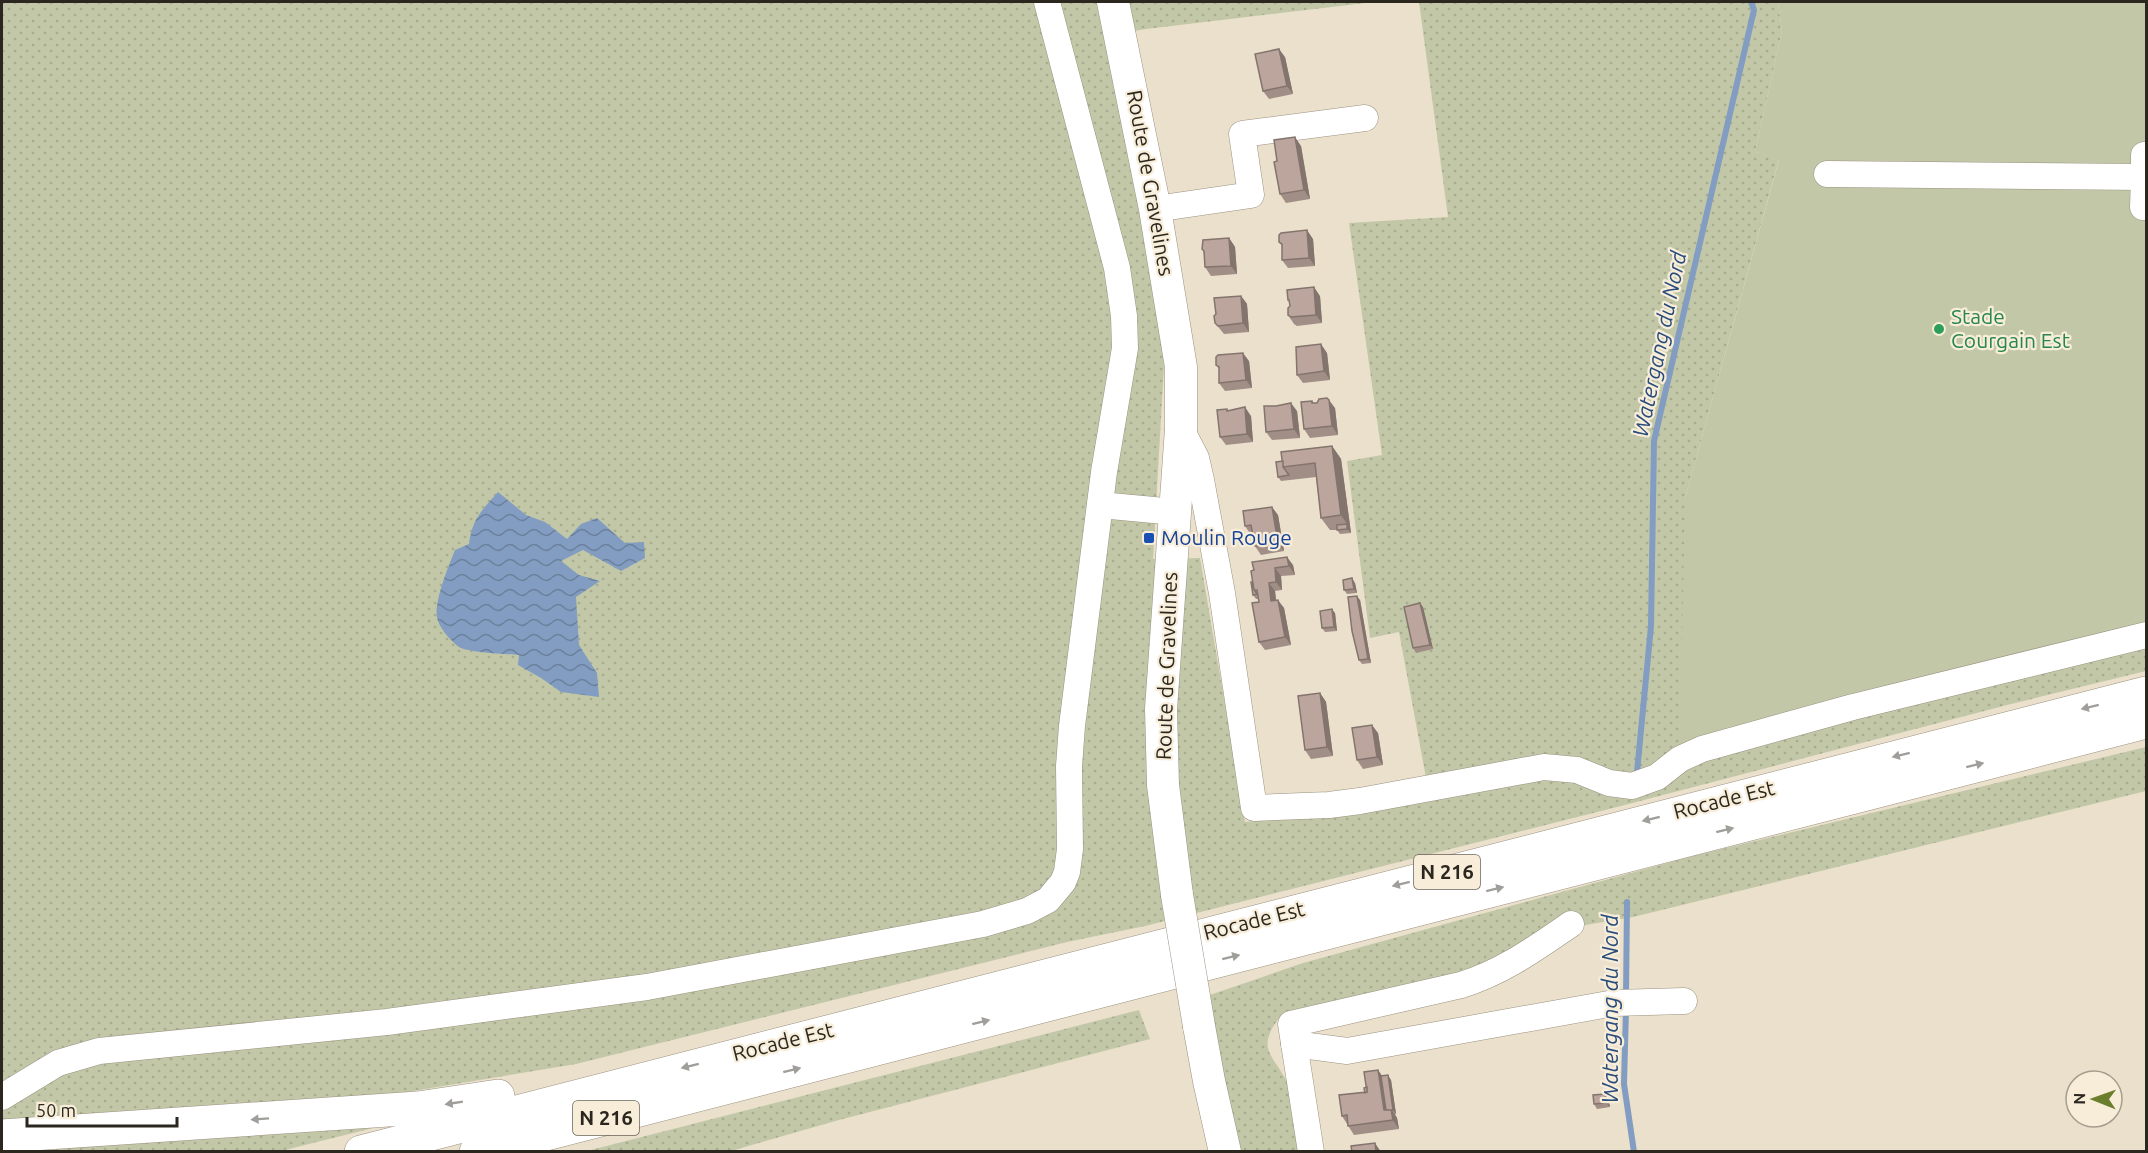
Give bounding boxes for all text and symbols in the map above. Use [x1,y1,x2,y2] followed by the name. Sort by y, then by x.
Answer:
[1123,88,1179,278] street label: Route de Gravelines
[1627,248,1691,439] water label: Watergang du Nord
[1951,304,2070,352] place label: Stade Courgain Est
[1932,322,1946,336] marker: Stade Courgain Est
[1161,525,1292,549] place label: Moulin Rouge
[1142,531,1156,545] marker: Moulin Rouge
[1151,571,1181,761] street label: Route de Gravelines
[2081,703,2099,712] one-way arrow
[1892,751,1910,760] one-way arrow
[1966,760,1984,770] one-way arrow
[1671,775,1777,823] street label: Rocade Est
[1642,815,1660,825] one-way arrow
[1716,825,1734,834] one-way arrow
[1414,855,1480,889] road number: N 216
[1392,879,1410,889] one-way arrow
[1487,884,1505,893] one-way arrow
[1201,896,1307,944] street label: Rocade Est
[1597,914,1622,1103] water label: Watergang du Nord
[1221,952,1240,962] one-way arrow
[971,1016,990,1026] one-way arrow
[730,1017,836,1065] street label: Rocade Est
[681,1061,700,1071] one-way arrow
[783,1065,801,1075] one-way arrow
[2064,1069,2124,1129] north arrow
[27,1090,177,1128] scale bar
[2070,1093,2088,1105] text: N
[444,1099,463,1108] one-way arrow
[36,1100,76,1120] text: 50 m
[573,1101,639,1135] road number: N 216
[250,1114,269,1124] one-way arrow

